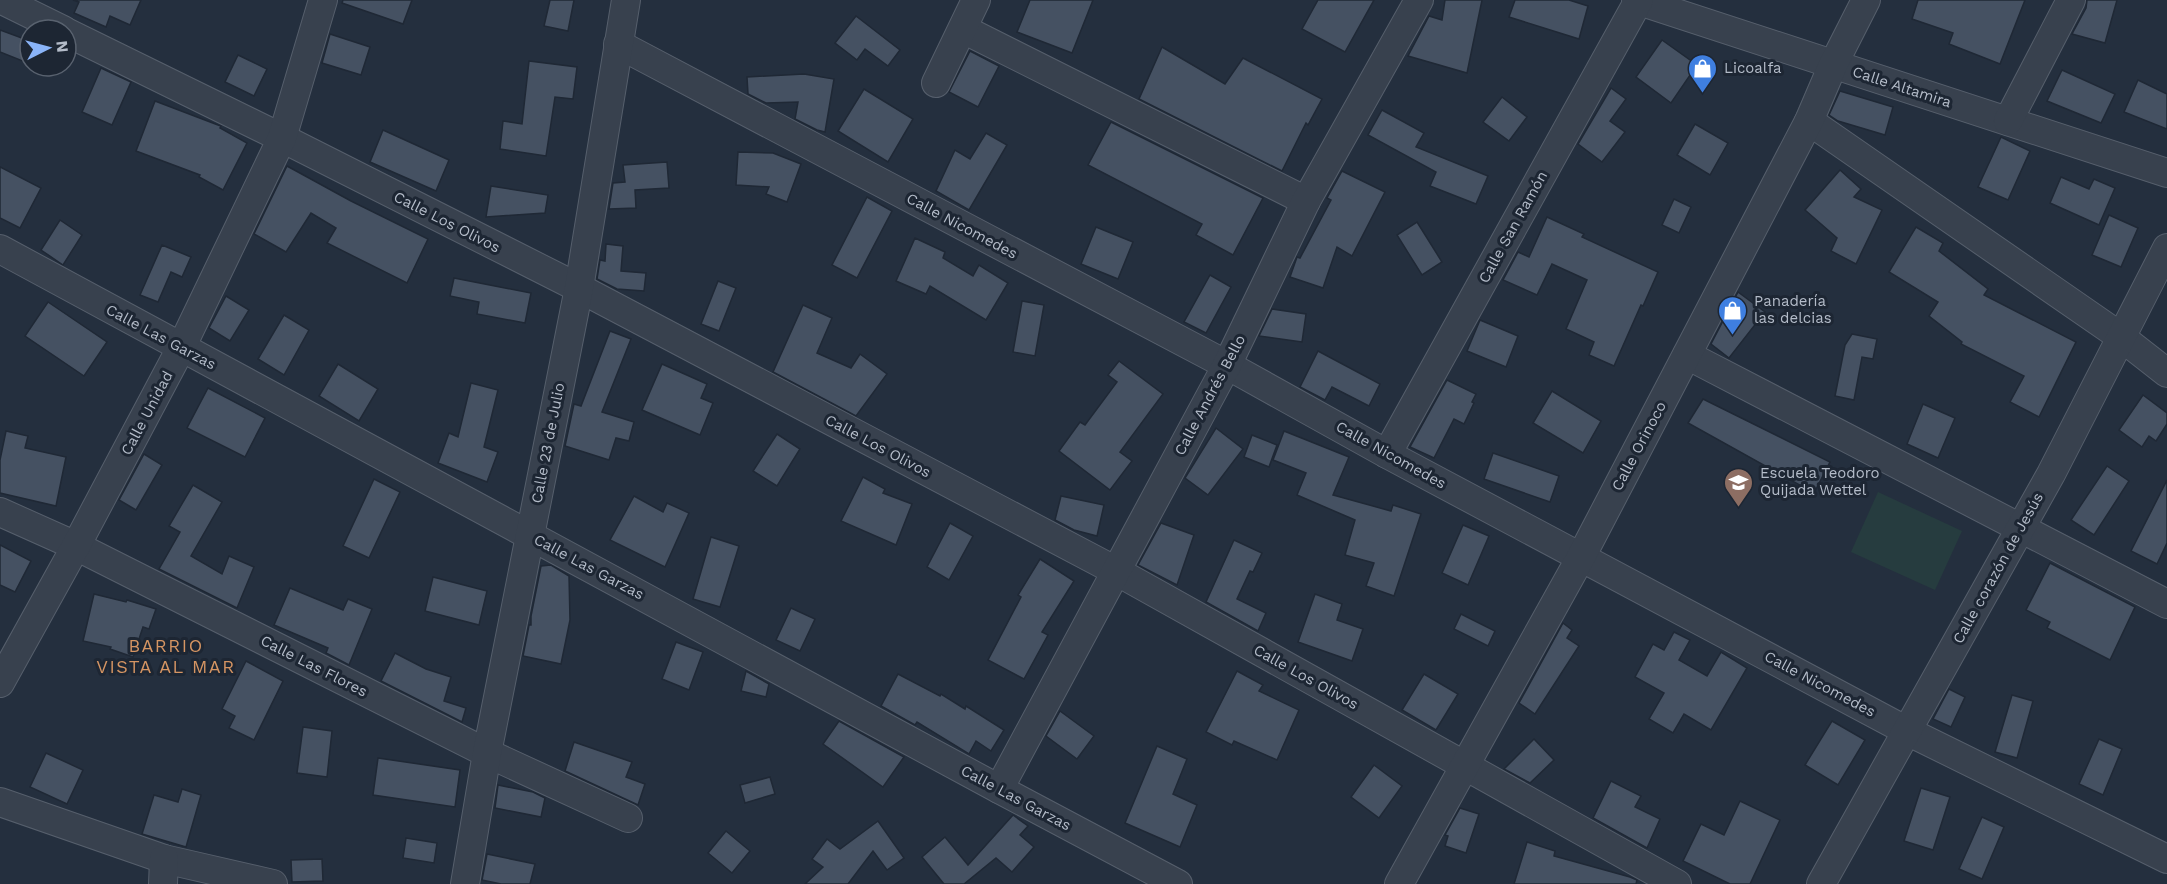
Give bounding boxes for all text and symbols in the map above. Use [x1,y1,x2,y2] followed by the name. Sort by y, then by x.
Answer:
[18,18,78,78] north arrow
[52,40,72,53] text: N
[1687,52,1719,94] shop icon: Licoalfa
[1724,59,1782,77] place label: Licoalfa
[1850,63,1954,112] street label: Calle Altamira
[1475,168,1551,286] street label: Calle San Ramón
[391,187,503,257] street label: Calle Los Olivos
[903,189,1021,263] street label: Calle Nicomedes
[1754,292,1832,327] place label: Panadería las delcias
[1717,294,1749,336] shop icon: Panadería las delcias
[103,300,219,374] street label: Calle Las Garzas
[1171,332,1249,458] street label: Calle Andrés Bello
[117,368,177,458] street label: Calle Unidad
[527,381,569,505] street label: Calle 23 de Julio
[1608,398,1670,494] street label: Calle Orinoco
[822,411,934,481] street label: Calle Los Olivos
[1333,417,1449,493] street label: Calle Nicomedes
[1760,464,1880,499] place label: Escuela Teodoro Quijada Wettel
[1723,466,1755,508] school or university icon: Escuela Teodoro Quijada Wettel
[1949,489,2047,647] street label: Calle corazón de Jesús
[531,530,647,604] street label: Calle Las Garzas
[258,631,370,701] street label: Calle Las Flores
[96,635,236,677] district label: BARRIO VISTA AL MAR
[1250,641,1362,713] street label: Calle Los Olivos
[1761,647,1879,721] street label: Calle Nicomedes
[958,761,1074,835] street label: Calle Las Garzas

